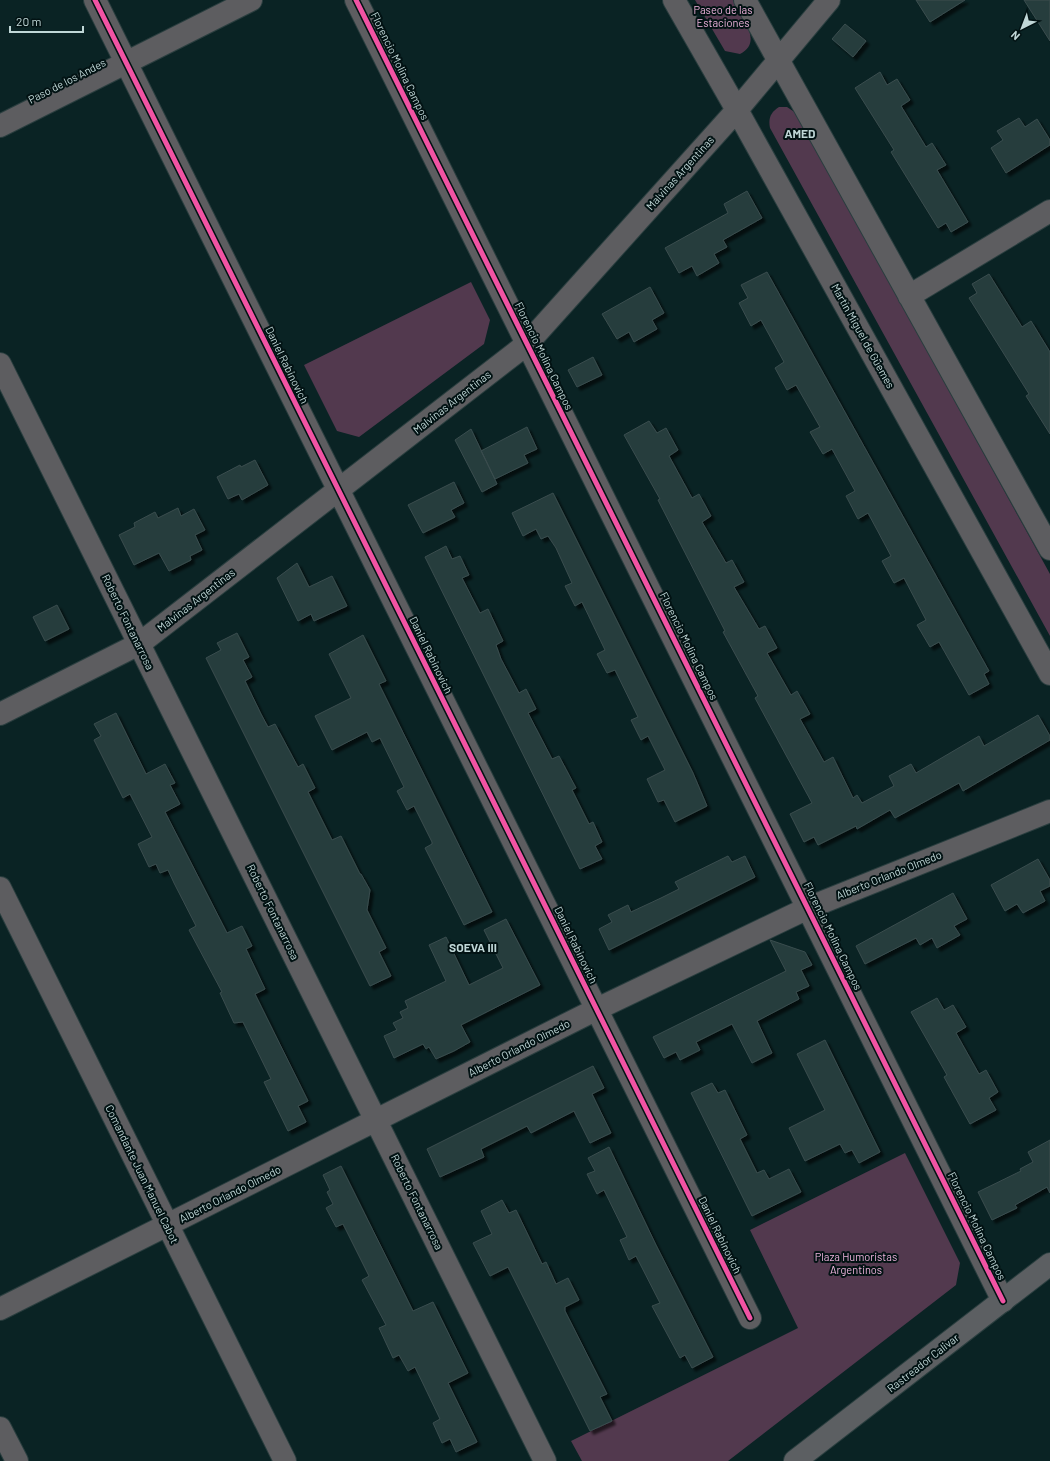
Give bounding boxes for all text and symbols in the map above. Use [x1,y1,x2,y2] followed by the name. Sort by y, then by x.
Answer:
[694,3,752,29] park label: Paseo de las Estaciones
[10,8,83,34] scale bar
[1002,8,1042,48] north arrow
[369,10,432,122] street label: Florencio Molina Campos
[16,14,42,28] text: 20 m
[1008,29,1022,43] text: N
[26,55,108,106] street label: Paso de los Andes
[784,126,816,140] district label: AMED
[643,133,716,212] street label: Malvinas Argentinas
[829,281,898,390] street label: Martín Miguel de Güemes
[513,300,576,412] street label: Florencio Molina Campos
[263,324,312,406] street label: Daniel Rabinovich
[410,367,493,436] street label: Malvinas Argentinas
[154,565,237,634] street label: Malvinas Argentinas
[100,572,157,672] street label: Roberto Fontanarrosa
[658,590,721,702] street label: Florencio Molina Campos
[407,614,456,696] street label: Daniel Rabinovich
[834,847,943,902] street label: Alberto Orlando Olmedo
[245,862,302,962] street label: Roberto Fontanarrosa
[802,880,865,992] street label: Florencio Molina Campos
[552,904,601,986] street label: Daniel Rabinovich
[449,940,497,954] district label: SOEVA III
[466,1016,572,1079] street label: Alberto Orlando Olmedo
[103,1102,182,1245] street label: Comandante Juan Manuel Cabot
[389,1152,446,1252] street label: Roberto Fontanarrosa
[177,1162,283,1225] street label: Alberto Orlando Olmedo
[946,1170,1009,1282] street label: Florencio Molina Campos
[696,1194,745,1276] street label: Daniel Rabinovich
[815,1250,897,1276] park label: Plaza Humoristas Argentinos
[884,1331,961,1395] street label: Rastreador Calivar

